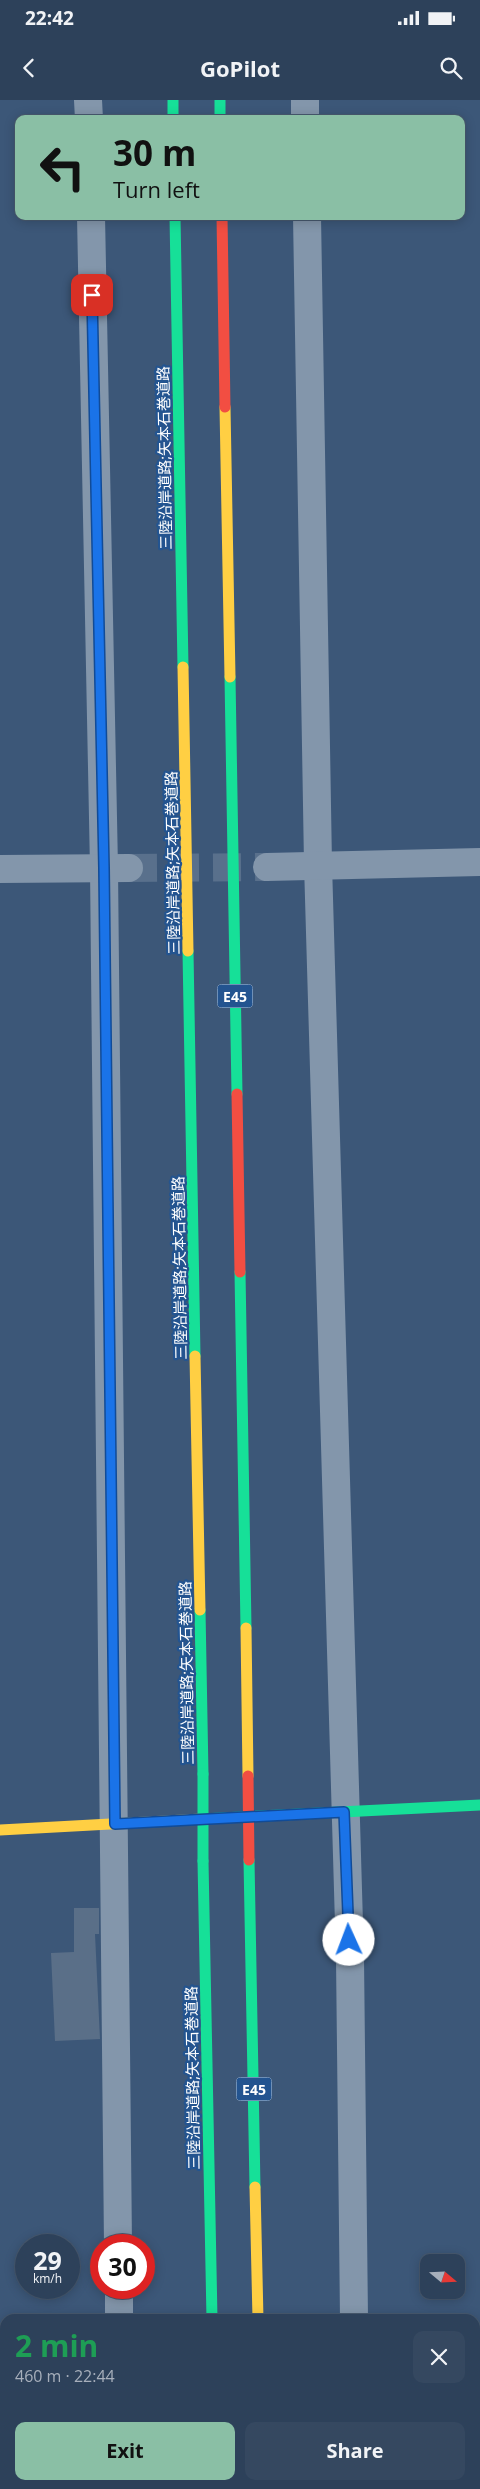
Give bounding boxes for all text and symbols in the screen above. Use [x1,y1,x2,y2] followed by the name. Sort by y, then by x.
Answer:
[25,5,74,31] text: 22:42
[200,53,280,83] text: GoPilot
[15,54,43,82] icon: back
[437,54,465,82] icon: search
[113,129,196,176] text: 30 m
[30,135,95,200] icon: left
[113,174,200,204] text: Turn left
[71,274,113,316] pin
[78,281,106,309] icon: arrive
[152,366,176,550] street label: 三陸沿岸道路;矢本石巻道路
[160,771,184,955] street label: 三陸沿岸道路;矢本石巻道路
[218,984,252,1008] road number: E45
[167,1176,191,1360] street label: 三陸沿岸道路;矢本石巻道路
[174,1581,198,1765] street label: 三陸沿岸道路;矢本石巻道路
[322,1913,374,1965] position arrow
[180,1986,204,2170] street label: 三陸沿岸道路;矢本石巻道路
[236,2078,272,2100] road number: E45
[90,2234,155,2299] speed limit sign: 30
[33,2243,62,2277] text: 29
[420,2254,465,2299] north arrow
[420,2254,465,2299] map controls
[33,2270,62,2287] text: km/h
[15,2325,98,2366] text: 2 min
[413,2331,465,2383] button: close
[15,2365,115,2387] text: 460 m · 22:44
[15,2422,235,2480] button: Exit
[245,2422,465,2480] button: Share

